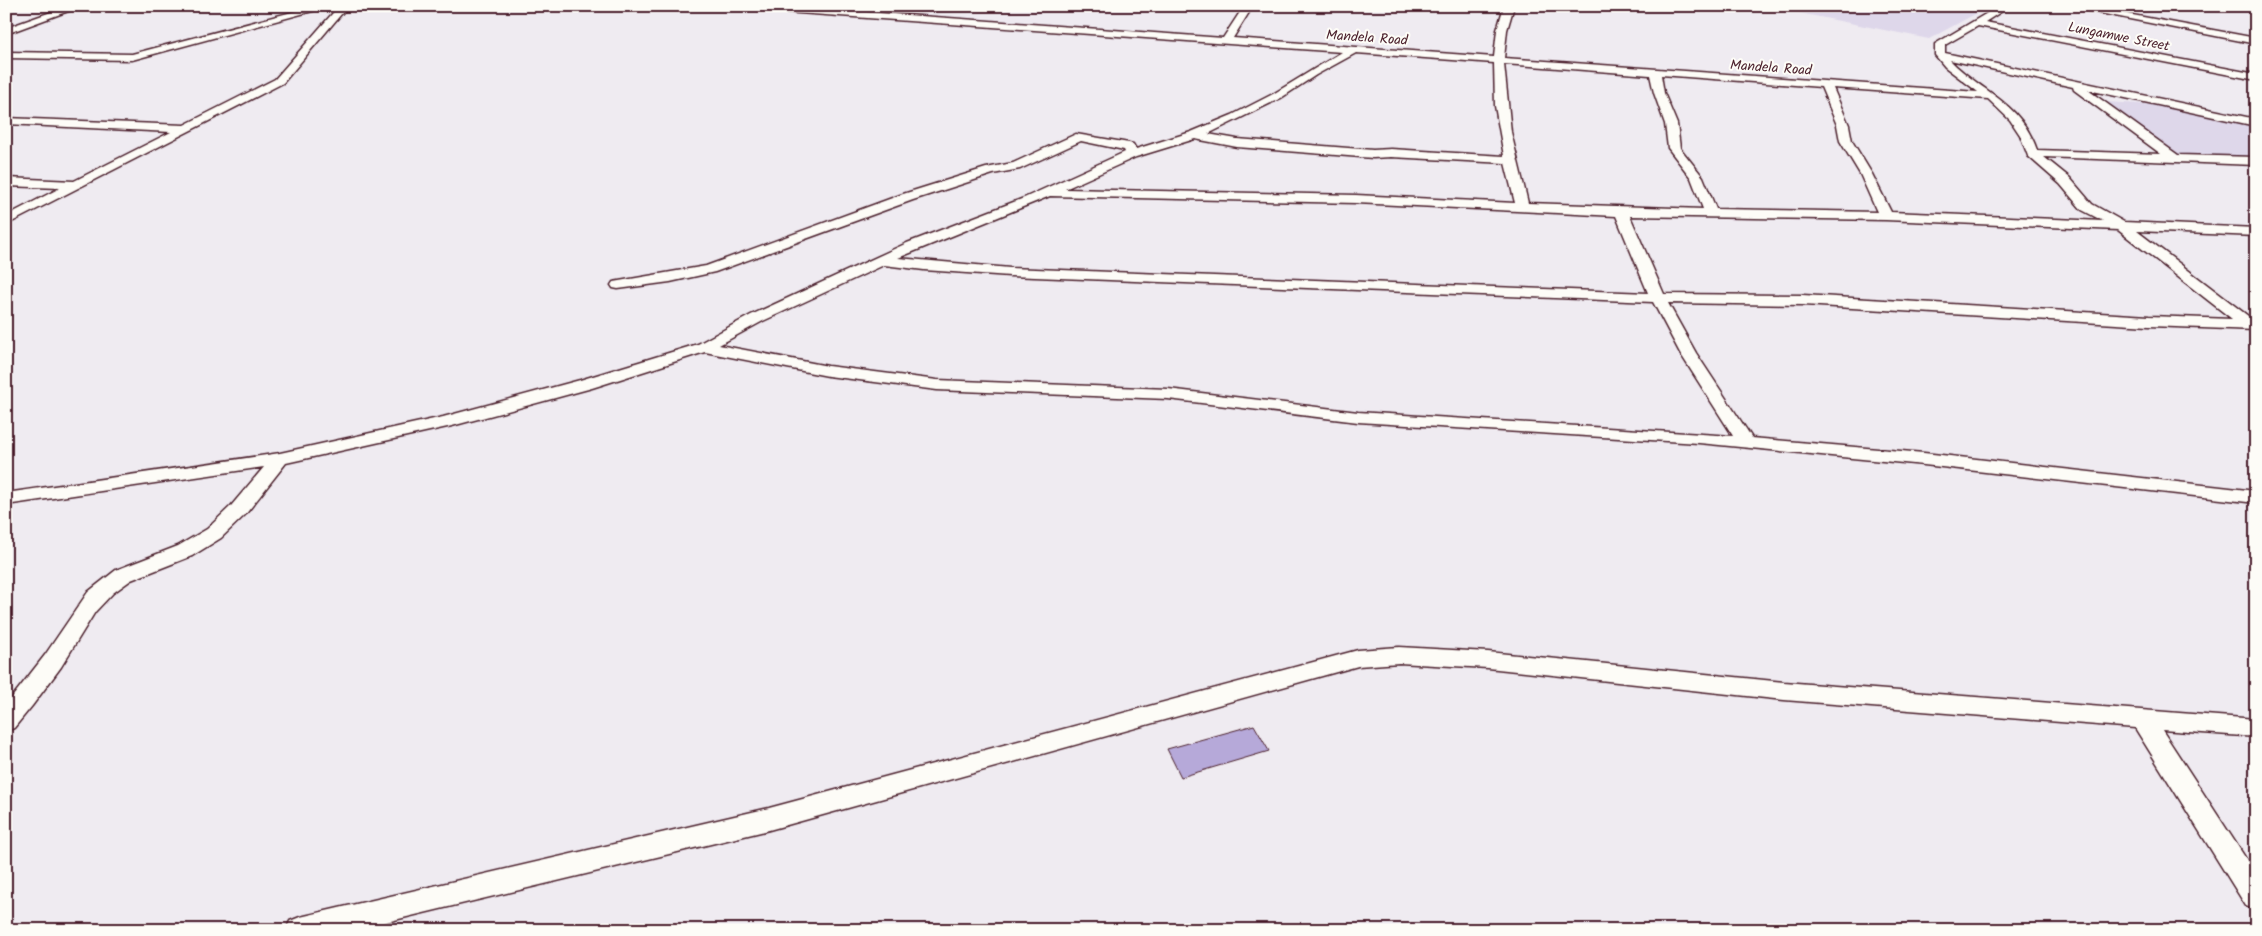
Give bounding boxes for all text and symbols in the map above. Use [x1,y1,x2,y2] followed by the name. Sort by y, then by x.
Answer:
[2066,16,2172,58] street label: Lungamwe Street
[1325,24,1410,52] street label: Mandela Road
[1729,54,1814,82] street label: Mandela Road

